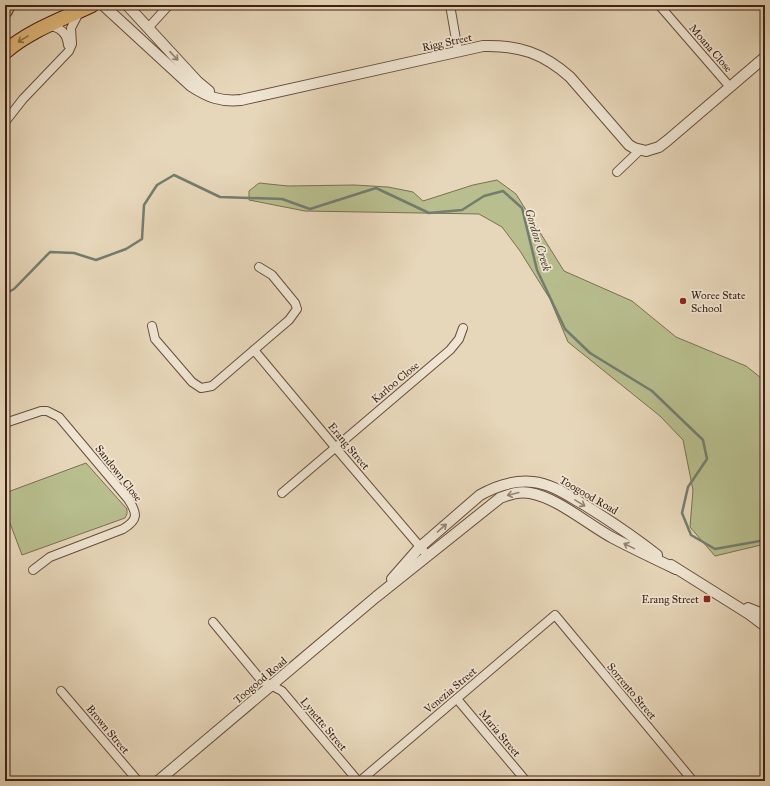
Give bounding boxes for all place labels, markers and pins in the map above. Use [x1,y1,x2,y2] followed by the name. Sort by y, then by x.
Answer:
[691,289,746,315] place label: Woree State School
[678,296,688,306] marker: Woree State School
[642,593,699,606] place label: Erang Street
[702,594,712,604] marker: Erang Street

